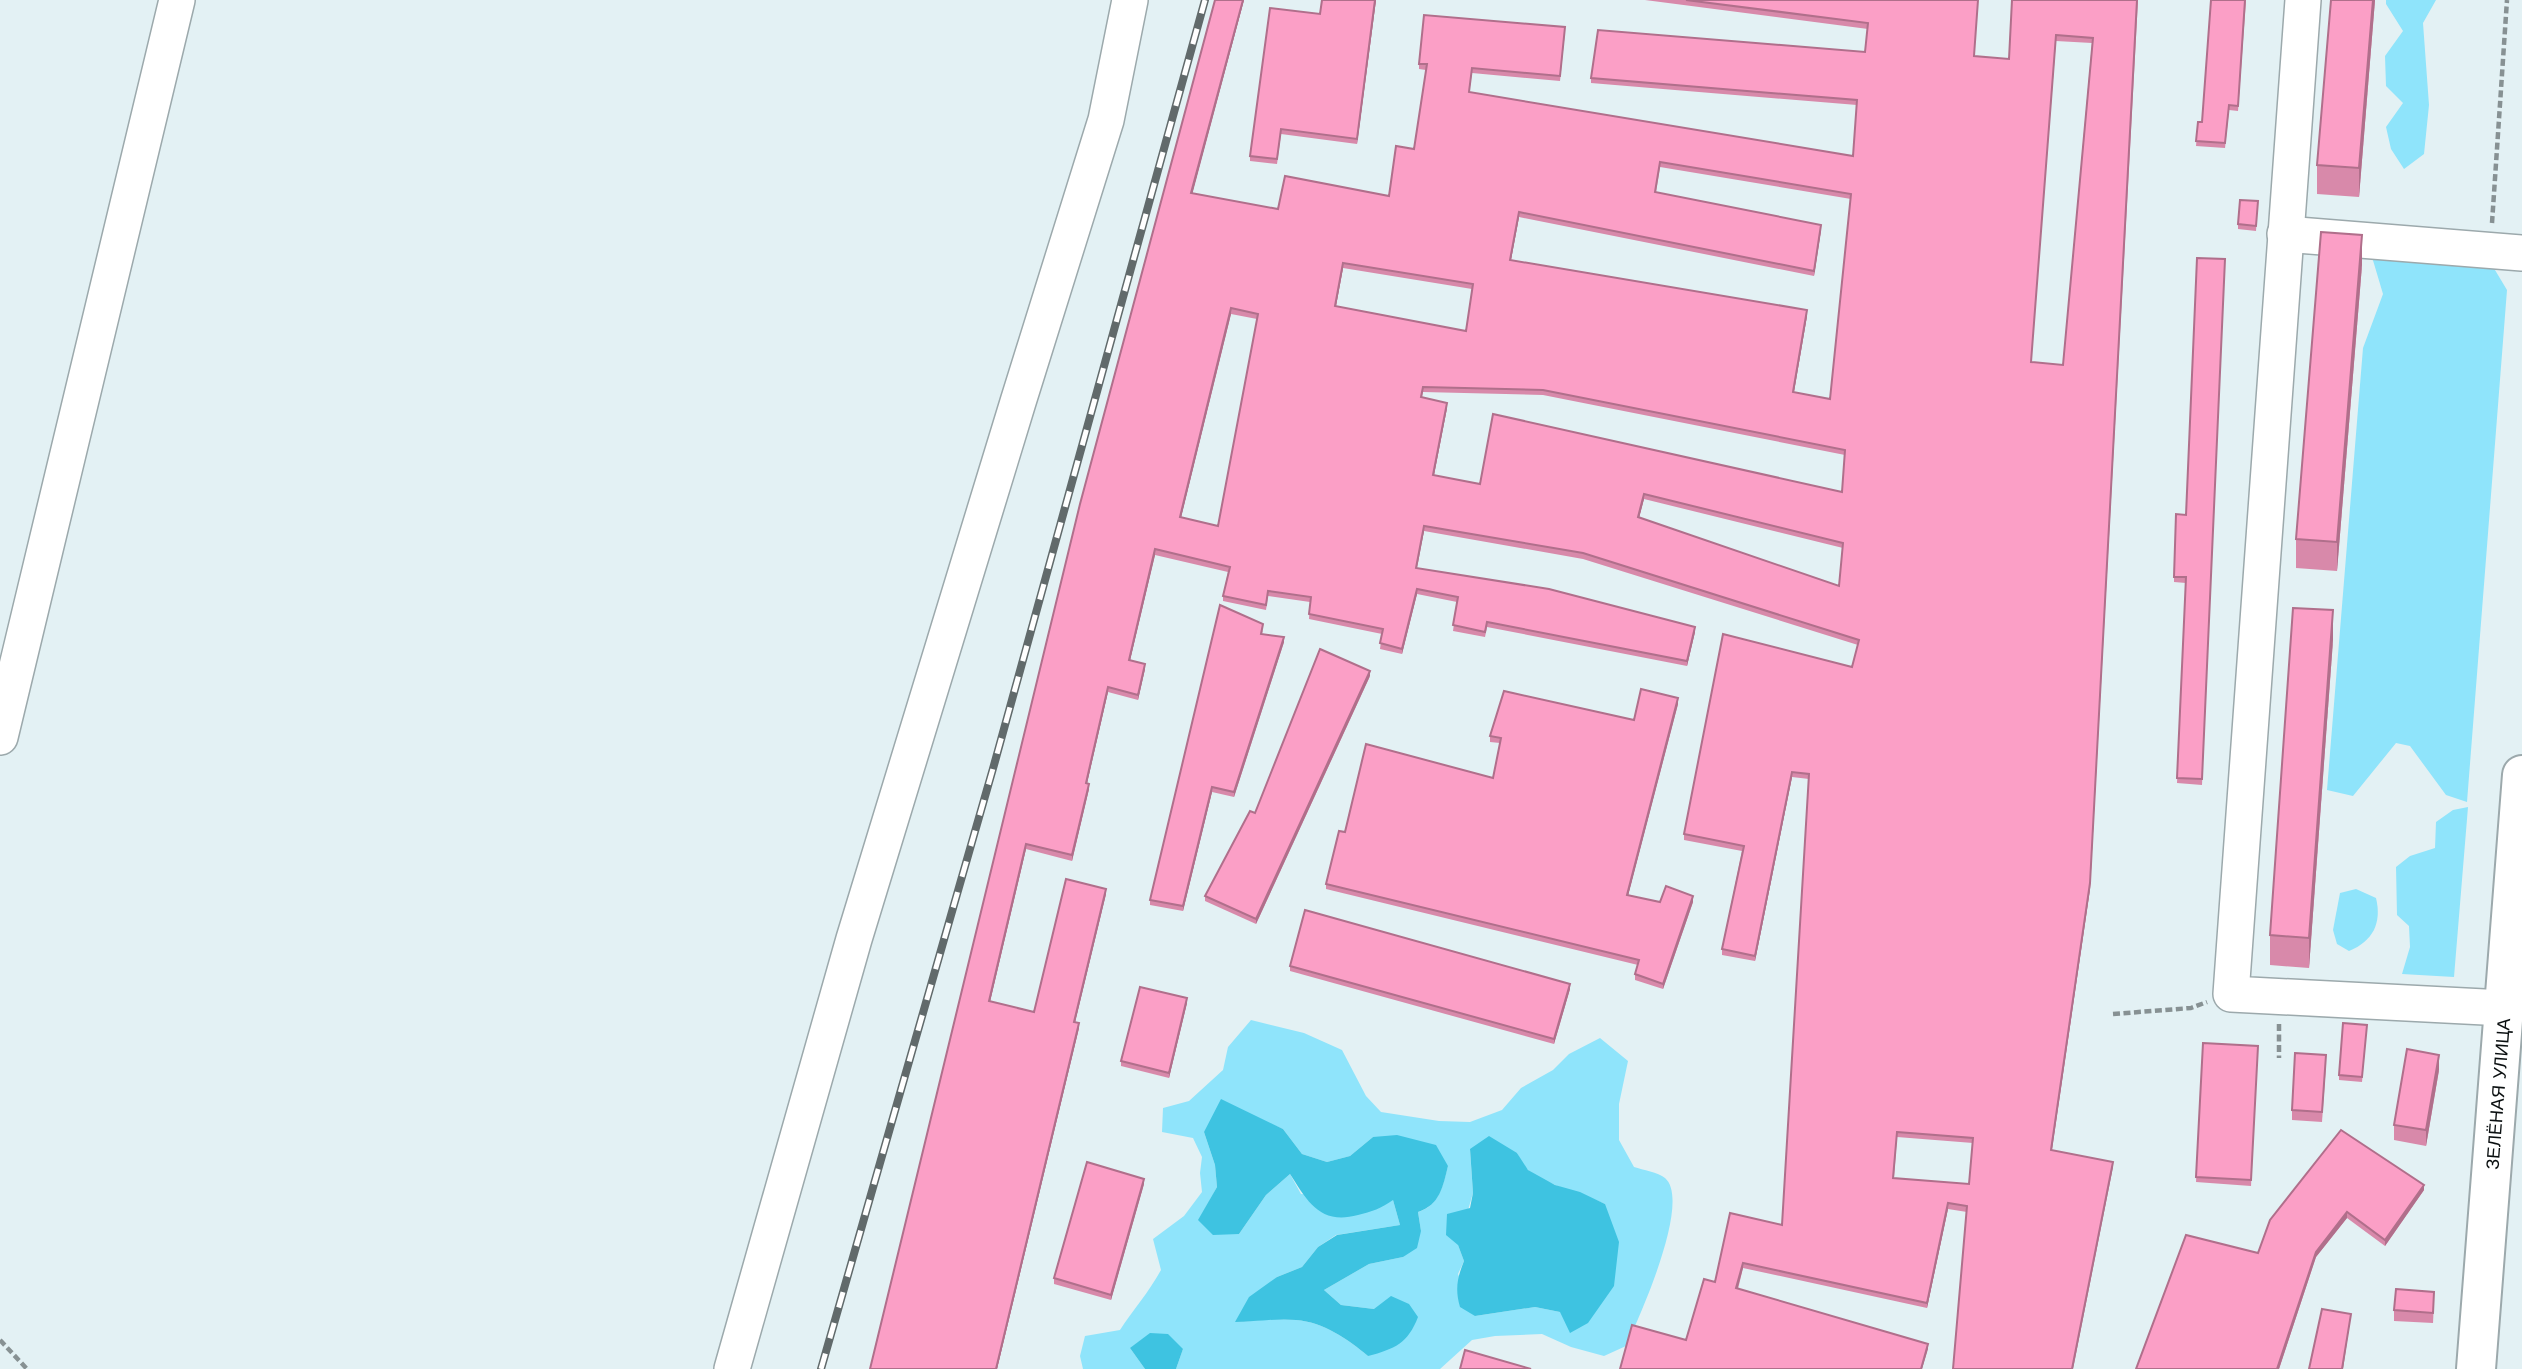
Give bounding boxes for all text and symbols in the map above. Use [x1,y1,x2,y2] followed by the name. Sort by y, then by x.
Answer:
[2481,1017,2514,1170] street label: ЗЕЛЁНАЯ УЛИЦА

